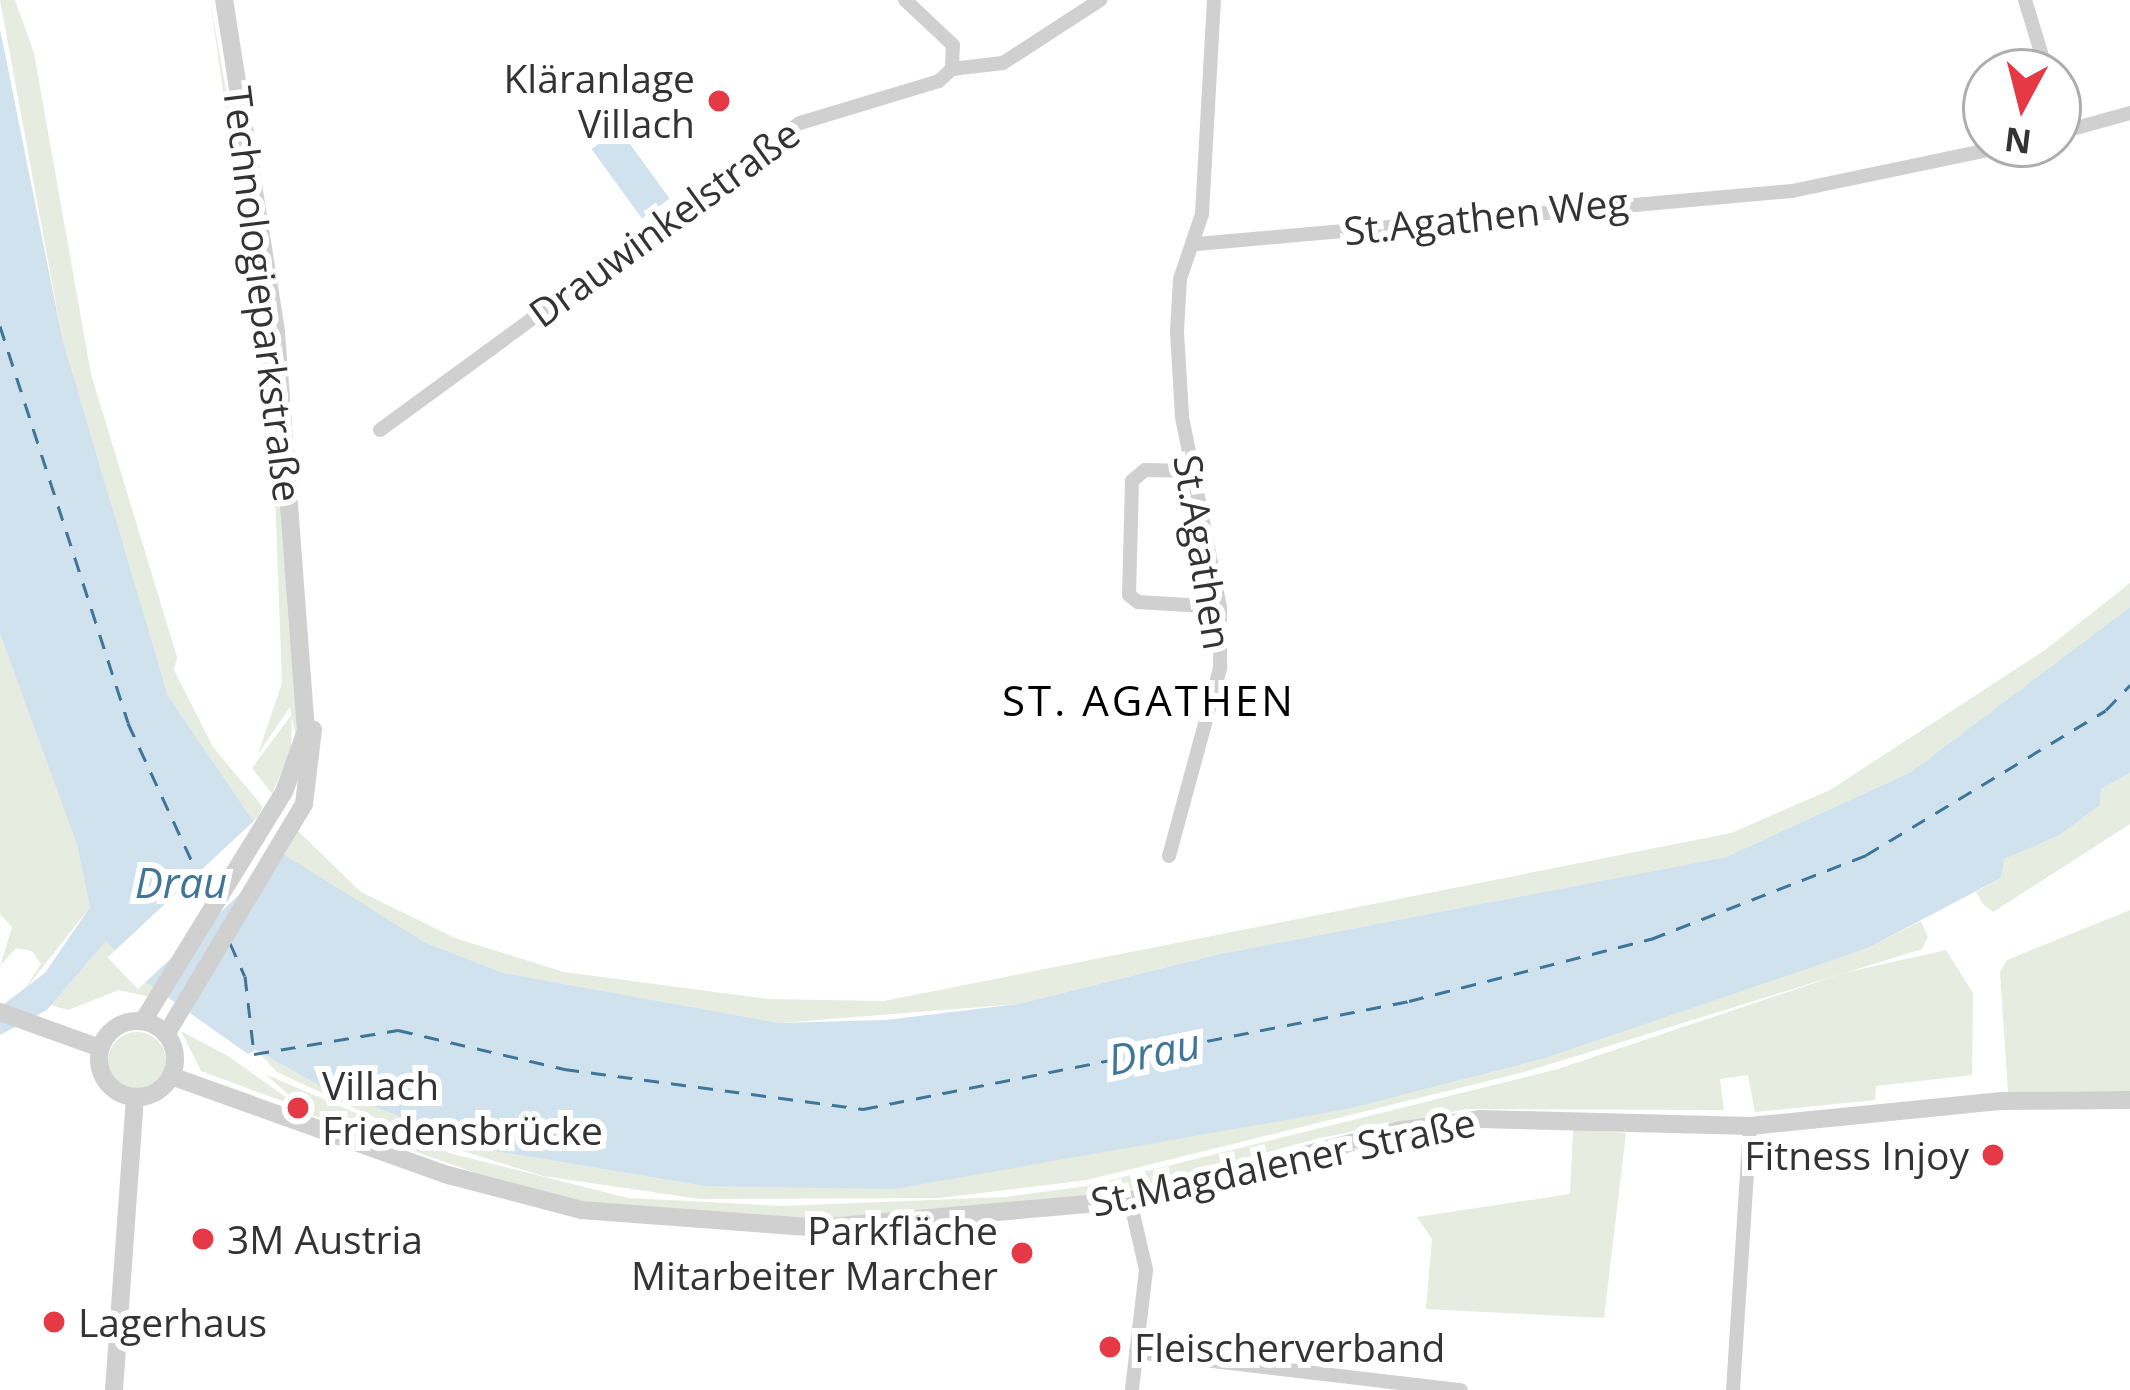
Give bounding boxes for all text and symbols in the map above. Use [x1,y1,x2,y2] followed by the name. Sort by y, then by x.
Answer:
[1962,48,2082,168] north arrow
[503,56,695,147] place label: Kläranlage Villach
[214,84,312,504] street label: Technologieparkstraße
[706,88,732,114] marker: Kläranlage Villach
[520,109,808,337] street label: Drauwinkelstraße
[2002,117,2034,165] text: N
[1341,178,1631,254] street label: St.Agathen Weg
[1165,451,1241,653] street label: St.Agathen
[1002,675,1296,725] district label: ST. AGATHEN
[135,857,227,907] water label: Drau
[1104,1017,1204,1085] water label: Drau
[322,1063,603,1154] place label: Villach Friedensbrücke
[285,1095,311,1121] marker: Villach Friedensbrücke
[1087,1098,1479,1226] street label: St.Magdalener Straße
[1744,1132,1969,1178] place label: Fitness Injoy
[1980,1142,2006,1168] marker: Fitness Injoy
[631,1208,998,1299] place label: Parkfläche Mitarbeiter Marcher
[227,1216,423,1262] place label: 3M Austria
[190,1226,216,1252] marker: 3M Austria
[1009,1240,1035,1266] marker: Parkfläche Mitarbeiter Marcher
[78,1299,267,1345] place label: Lagerhaus
[41,1309,67,1335] marker: Lagerhaus
[1134,1324,1445,1370] place label: Fleischerverband
[1097,1334,1123,1360] marker: Fleischerverband

